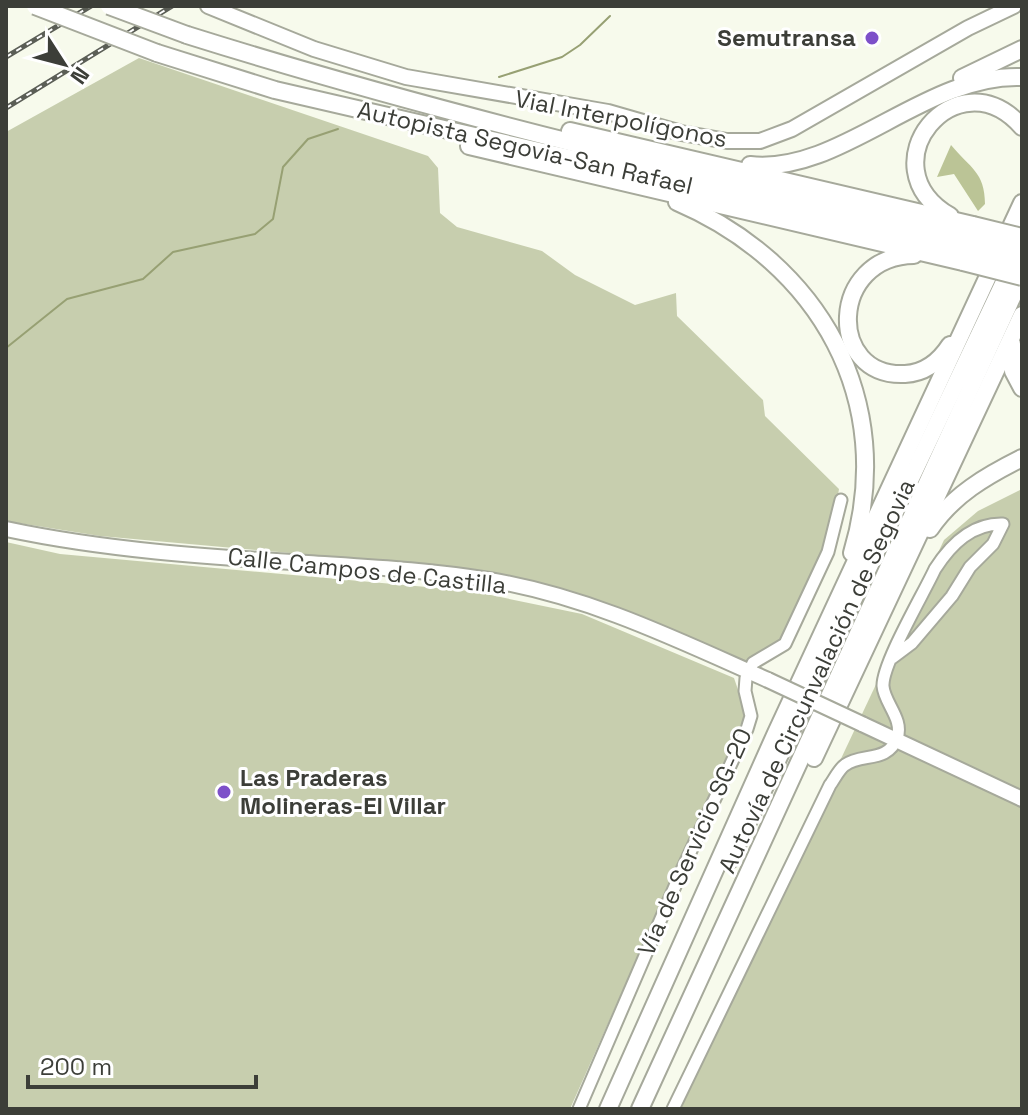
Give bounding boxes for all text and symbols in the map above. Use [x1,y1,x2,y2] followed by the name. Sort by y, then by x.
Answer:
[717,22,856,53] place label: Semutransa
[24,24,104,104] north arrow
[863,29,881,47] marker: Semutransa
[65,62,96,90] text: N
[513,83,730,154] street label: Vial Interpolígonos
[354,94,696,201] street label: Autopista Segovia-San Rafael
[711,474,922,878] street label: Autovía de Circunvalación de Segovia
[226,540,508,601] street label: Calle Campos de Castilla
[630,723,759,960] street label: Vía de Servicio SG-20
[240,762,446,821] place label: Las Praderas Molineras-El Villar
[215,783,233,801] marker: Las Praderas Molineras-El Villar
[28,1039,256,1089] scale bar
[40,1051,112,1082] text: 200 m

